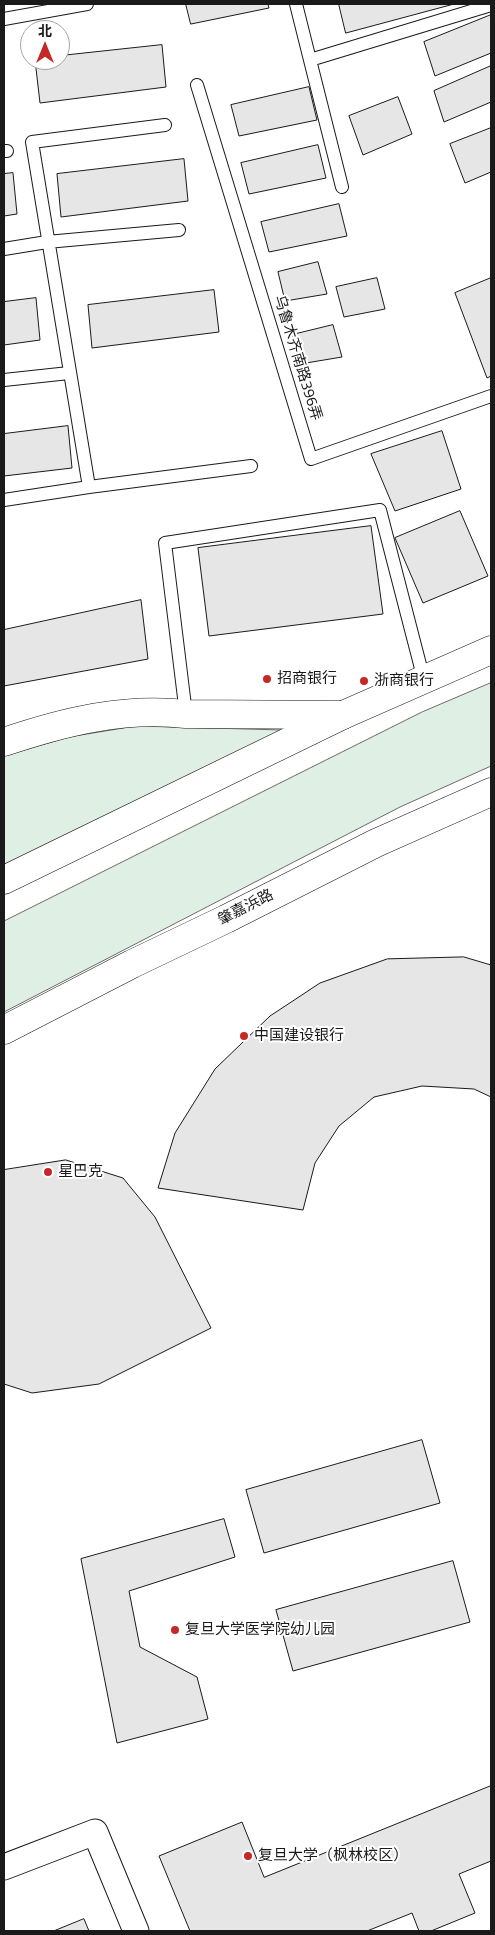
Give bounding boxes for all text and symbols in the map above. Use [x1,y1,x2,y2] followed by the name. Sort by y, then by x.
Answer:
[20,20,70,70] north arrow
[38,20,52,41] text: 北
[269,293,325,423] street label: 乌鲁木齐南路396弄
[277,670,337,688] place label: 招商银行
[374,672,434,690] place label: 浙商银行
[261,673,273,685] marker: 招商银行
[358,675,370,687] marker: 浙商银行
[215,886,277,930] street label: 肇嘉浜路
[254,1027,344,1045] place label: 中国建设银行
[238,1030,250,1042] marker: 中国建设银行
[58,1163,103,1181] place label: 星巴克
[42,1166,54,1178] marker: 星巴克
[185,1621,335,1639] place label: 复旦大学医学院幼儿园
[169,1624,181,1636] marker: 复旦大学医学院幼儿园
[258,1847,408,1865] place label: 复旦大学（枫林校区）
[242,1850,254,1862] marker: 复旦大学（枫林校区）

